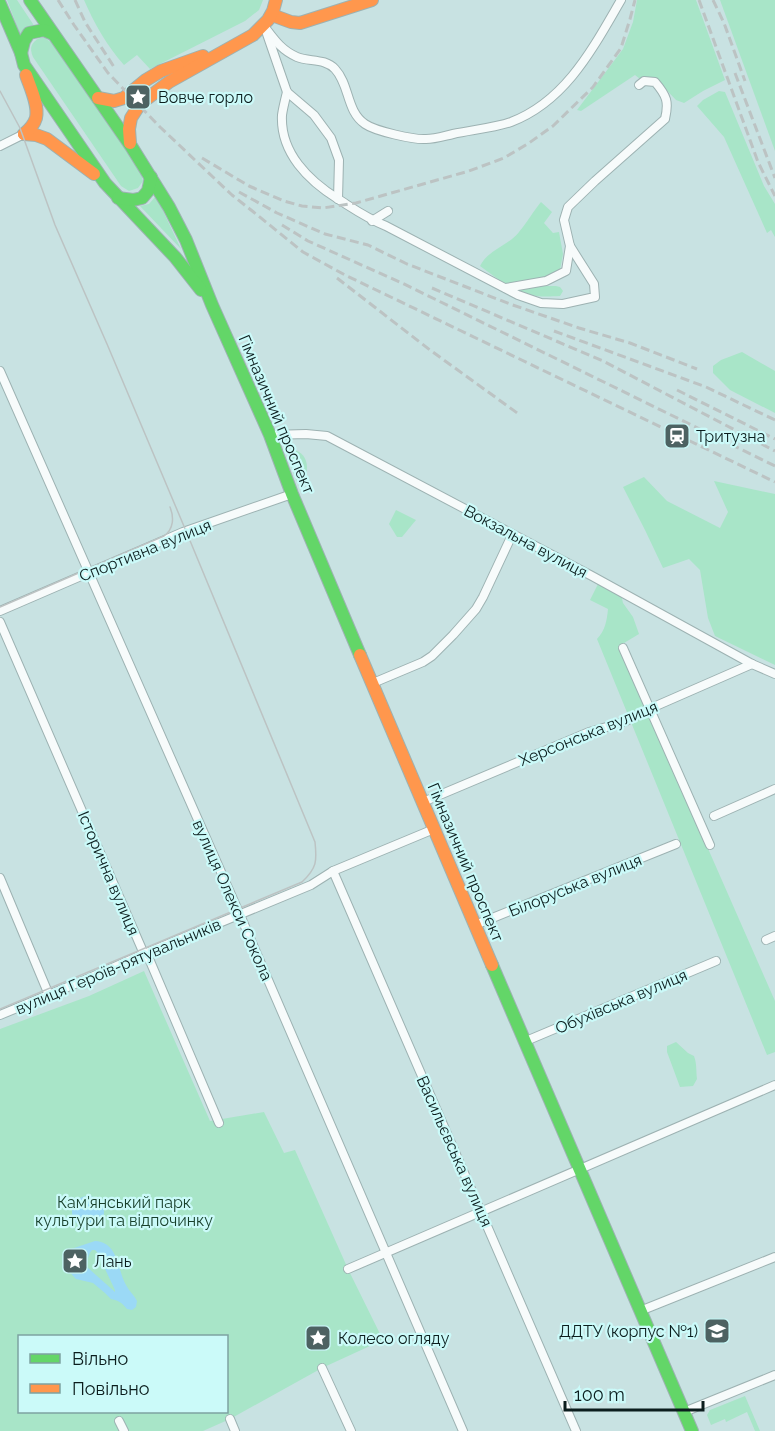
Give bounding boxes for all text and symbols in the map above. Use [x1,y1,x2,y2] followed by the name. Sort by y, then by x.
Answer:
[123,82,153,112] place icon: Вовче горло
[158,88,253,107] place label: Вовче горло
[235,332,319,497] street label: Гімназичний проспект
[662,421,692,451] station icon: Тритузна
[696,427,765,446] place label: Тритузна
[461,501,591,582] street label: Вокзальна вулиця
[76,515,214,586] street label: Спортивна вулиця
[516,697,660,770] street label: Херсонська вулиця
[424,780,508,945] street label: Гімназичний проспект
[74,808,143,938] street label: Історична вулиця
[188,817,277,984] street label: вулиця Олекси Сокола
[506,850,644,921] street label: Білоруська вулиця
[13,915,224,1018] street label: вулиця Героїв-рятувальників
[552,965,690,1038] street label: Обухівська вулиця
[413,1073,496,1230] street label: Васильєвська вулиця
[35,1193,213,1230] park label: Кам'янський парк культури та відпочинку
[60,1246,90,1276] place icon: Лань
[94,1252,132,1271] place label: Лань
[702,1316,732,1346] school or university icon: ДДТУ (корпус №1)
[559,1322,698,1341] place label: ДДТУ (корпус №1)
[303,1323,333,1353] place icon: Колесо огляду
[338,1329,450,1348] place label: Колесо огляду
[18,1335,228,1413] legend
[72,1348,128,1369] text: Вільно
[565,1374,703,1412] scale bar
[72,1378,150,1399] text: Повільно
[574,1384,625,1405] text: 100 m

